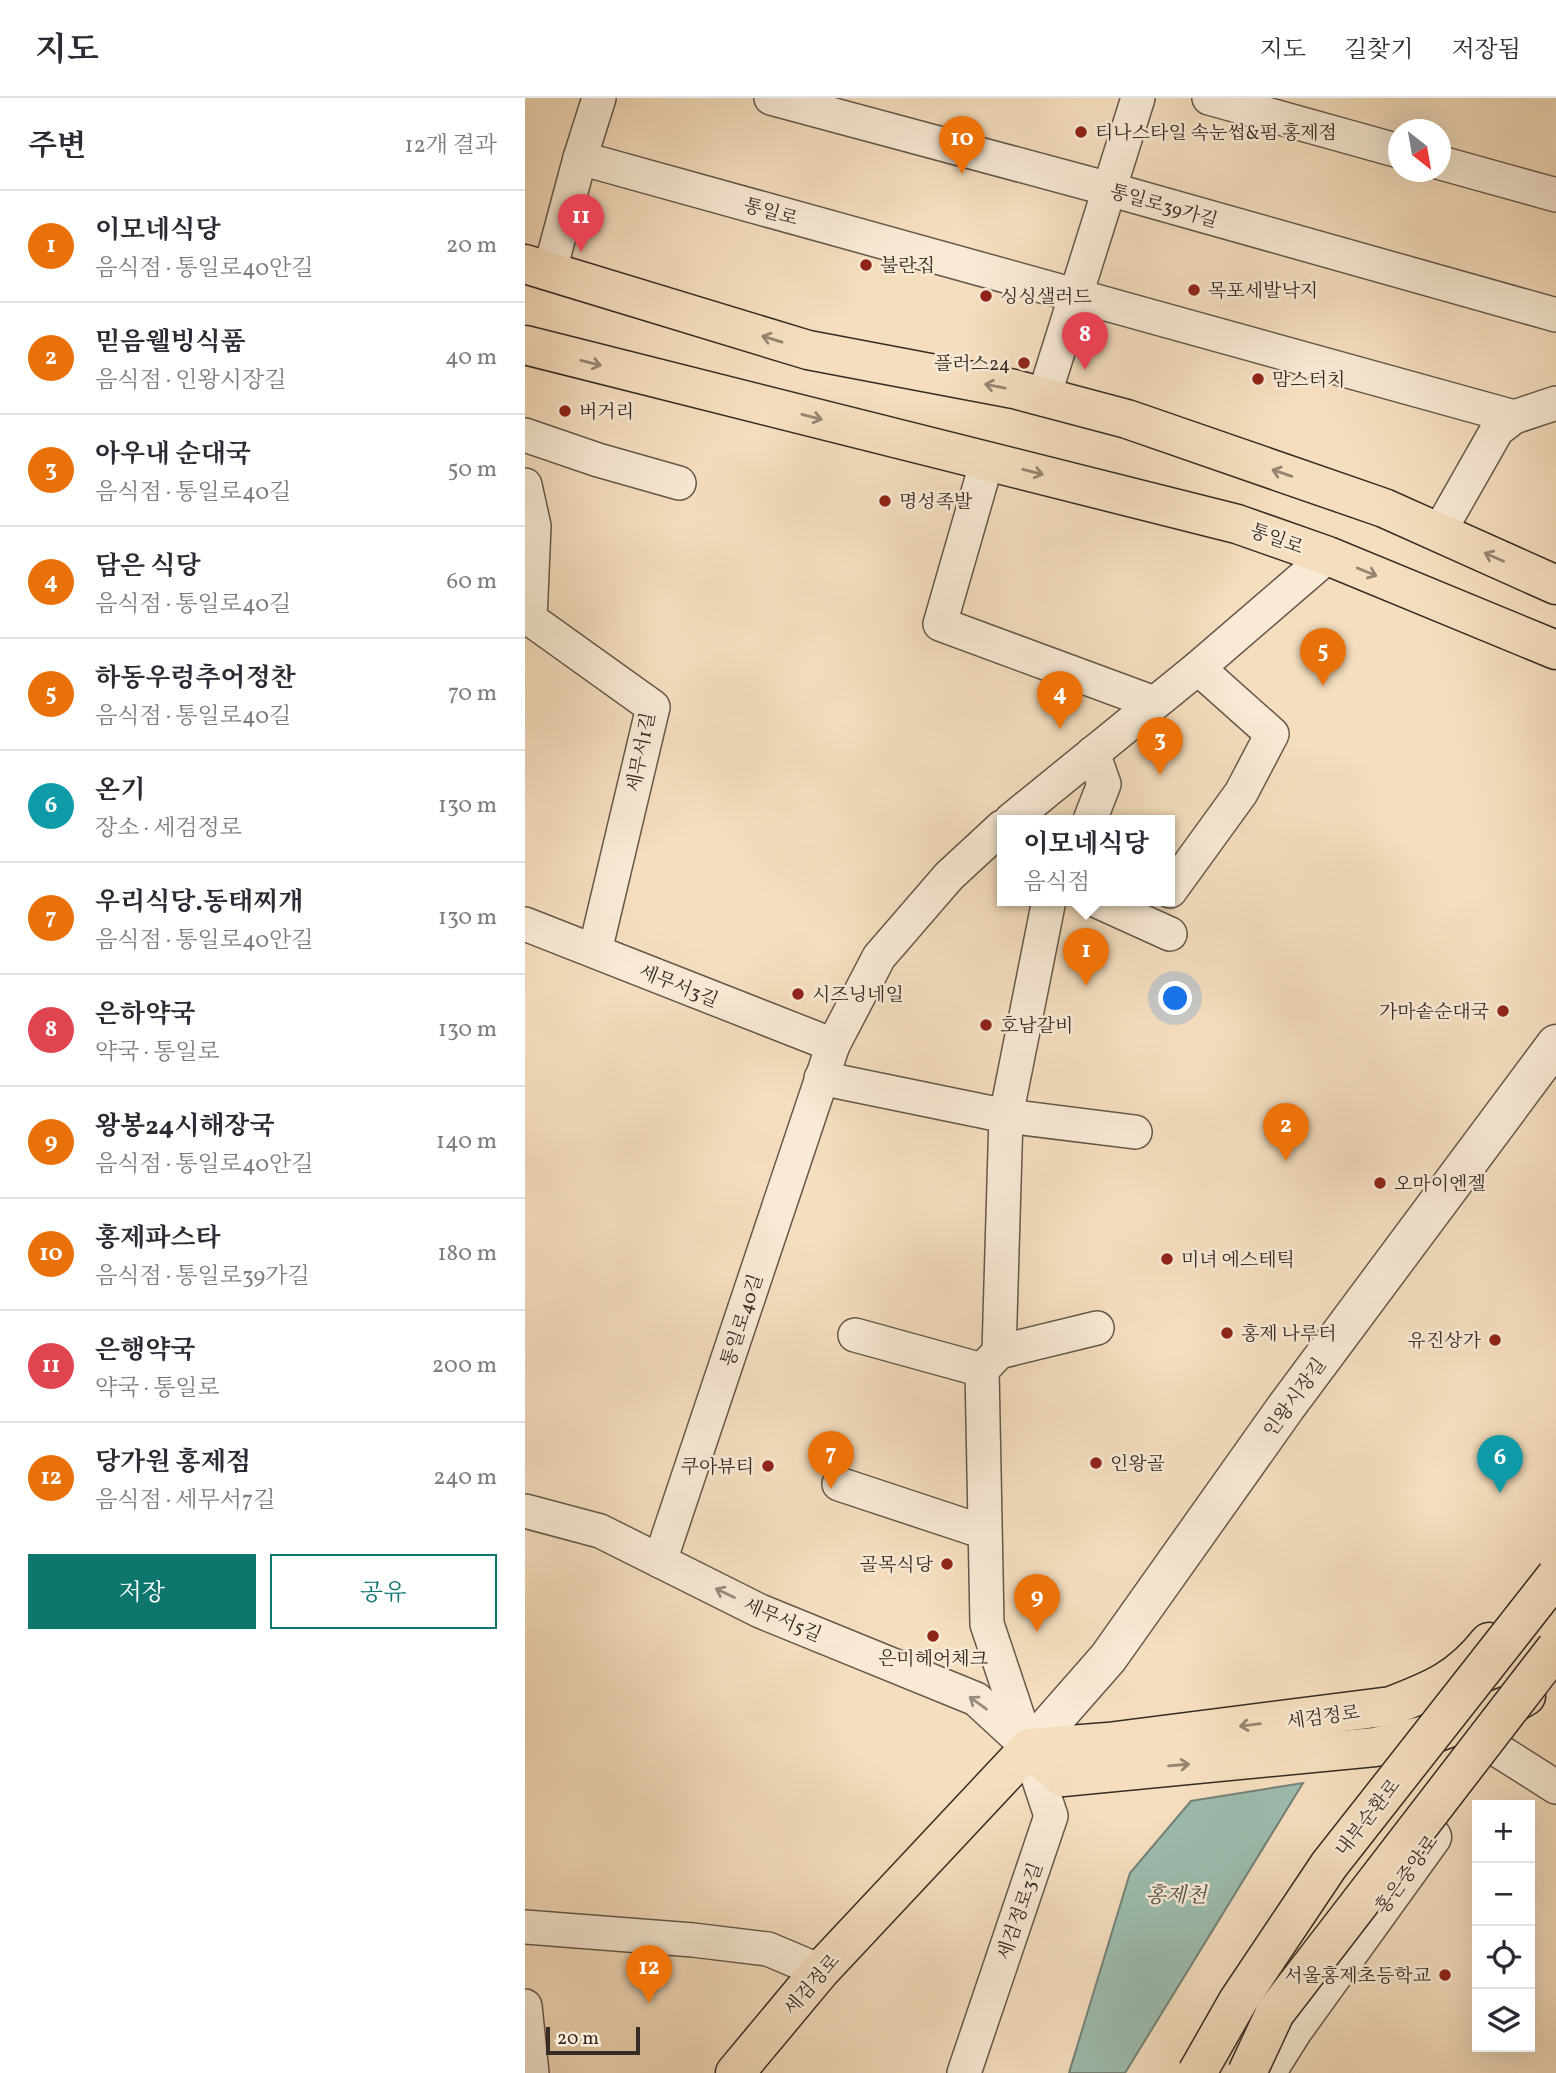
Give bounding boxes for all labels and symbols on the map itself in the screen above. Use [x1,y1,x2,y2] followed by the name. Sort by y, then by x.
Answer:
[939,116,985,174] pin: 10
[1388,119,1451,182] north arrow
[1095,121,1337,147] place label: 티나스타일 속눈썹&펌 홍제점
[1073,124,1089,140] marker: 티나스타일 속눈썹&펌 홍제점
[1107,179,1220,235] street label: 통일로39가길
[740,193,800,233] street label: 통일로
[558,194,604,252] pin: 11
[880,254,935,280] place label: 불란집
[858,257,874,273] marker: 불란집
[1208,279,1318,305] place label: 목포세발낙지
[1186,282,1202,298] marker: 목포세발낙지
[1000,285,1092,311] place label: 싱싱샐러드
[978,288,994,304] marker: 싱싱샐러드
[1062,312,1108,370] pin: 8
[762,332,784,344] one-way arrow
[934,352,1010,378] place label: 플러스24
[1016,355,1032,371] marker: 플러스24
[579,357,602,370] one-way arrow
[1272,368,1345,394] place label: 맘스터치
[1250,371,1266,387] marker: 맘스터치
[984,378,1007,392] one-way arrow
[579,400,634,426] place label: 버거리
[557,403,573,419] marker: 버거리
[800,411,823,424] one-way arrow
[1021,466,1043,479] one-way arrow
[1272,466,1294,478] one-way arrow
[899,490,973,516] place label: 명성족발
[877,493,893,509] marker: 명성족발
[1246,518,1307,562] street label: 통일로
[1484,549,1505,563] one-way arrow
[1356,567,1378,580] one-way arrow
[1300,628,1346,686] pin: 5
[1037,671,1083,729] pin: 4
[621,710,662,795] street label: 세무서1길
[1137,717,1183,775] pin: 3
[1063,928,1109,986] pin: 1
[635,959,722,1014] street label: 세무서3길
[1158,981,1192,1015] your location
[812,983,904,1009] place label: 시즈닝네일
[790,986,806,1002] marker: 시즈닝네일
[1379,1000,1489,1026] place label: 가마솥순대국
[1495,1003,1511,1019] marker: 가마솥순대국
[1000,1014,1073,1040] place label: 호남갈비
[978,1017,994,1033] marker: 호남갈비
[1263,1103,1309,1161] pin: 2
[1394,1172,1486,1198] place label: 오마이엔젤
[1372,1175,1388,1191] marker: 오마이엔젤
[1181,1248,1295,1274] place label: 미녀 에스테틱
[1159,1251,1175,1267] marker: 미녀 에스테틱
[716,1271,770,1370] street label: 통일로40길
[1241,1322,1337,1348] place label: 홍제 나루터
[1219,1325,1235,1341] marker: 홍제 나루터
[1408,1329,1482,1355] place label: 유진상가
[1487,1332,1503,1348] marker: 유진상가
[1258,1353,1333,1443] street label: 인왕시장길
[808,1431,854,1489] pin: 7
[1477,1435,1523,1493] pin: 6
[1110,1452,1165,1478] place label: 인왕골
[681,1455,754,1481] place label: 쿠아뷰티
[1088,1455,1104,1471] marker: 인왕골
[760,1458,776,1474] marker: 쿠아뷰티
[860,1553,934,1579] place label: 골목식당
[939,1556,955,1572] marker: 골목식당
[1014,1574,1060,1632] pin: 9
[715,1586,735,1600] one-way arrow
[739,1593,825,1649] street label: 세무서5길
[925,1628,941,1644] marker: 은미헤어체크
[878,1647,988,1673] place label: 은미헤어체크
[969,1696,988,1710] one-way arrow
[1285,1700,1361,1736] street label: 세검정로
[1239,1719,1262,1732] one-way arrow
[1167,1758,1190,1771] one-way arrow
[1330,1774,1407,1862] street label: 내부순환로
[1370,1830,1445,1920] street label: 홍은중앙로
[992,1859,1050,1964] street label: 세검정로3길
[1146,1882,1208,1911] water label: 홍제천
[626,1945,672,2003] pin: 12
[779,1949,846,2022] street label: 세검정로
[1284,1964,1431,1990] place label: 서울홍제초등학교
[1437,1967,1453,1983] marker: 서울홍제초등학교
[546,2024,641,2056] scale bar

